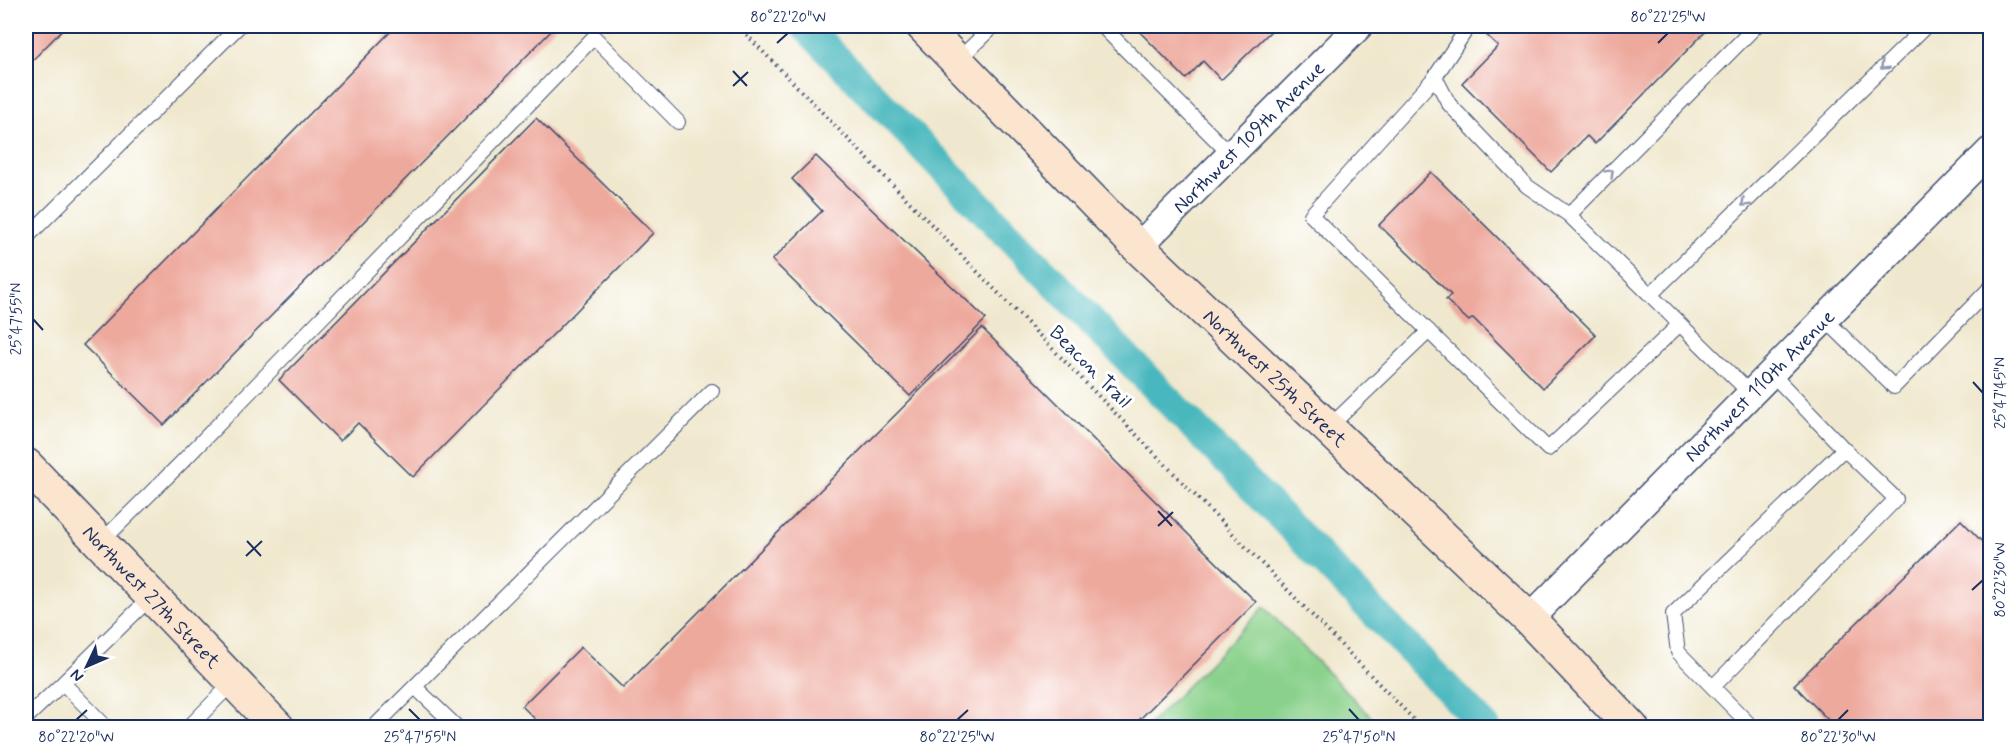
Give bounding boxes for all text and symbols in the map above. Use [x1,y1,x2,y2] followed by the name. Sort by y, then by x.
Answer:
[750,8,826,28] text: 80°22'20"W
[1631,8,1705,28] text: 80°22'25"W
[1167,56,1332,220] street label: Northwest 109th Avenue
[1881,59,1892,70] one-way arrow
[1603,170,1614,181] one-way arrow
[1741,195,1752,206] one-way arrow
[7,283,27,355] text: 25°47'55"N
[1196,304,1352,454] street label: Northwest 25th Street
[1679,304,1842,468] street label: Northwest 110th Avenue
[1043,320,1137,414] street label: Beacon Trail
[1991,357,2011,429] text: 25°47'45"N
[76,520,226,675] street label: Northwest 27th Street
[1991,543,2011,618] text: 80°22'30"W
[57,636,117,696] north arrow
[66,664,89,687] text: N
[38,728,114,748] text: 80°22'20"W
[384,728,456,748] text: 25°47'55"N
[920,728,994,748] text: 80°22'25"W
[1323,728,1395,748] text: 25°47'50"N
[1801,728,1876,748] text: 80°22'30"W

